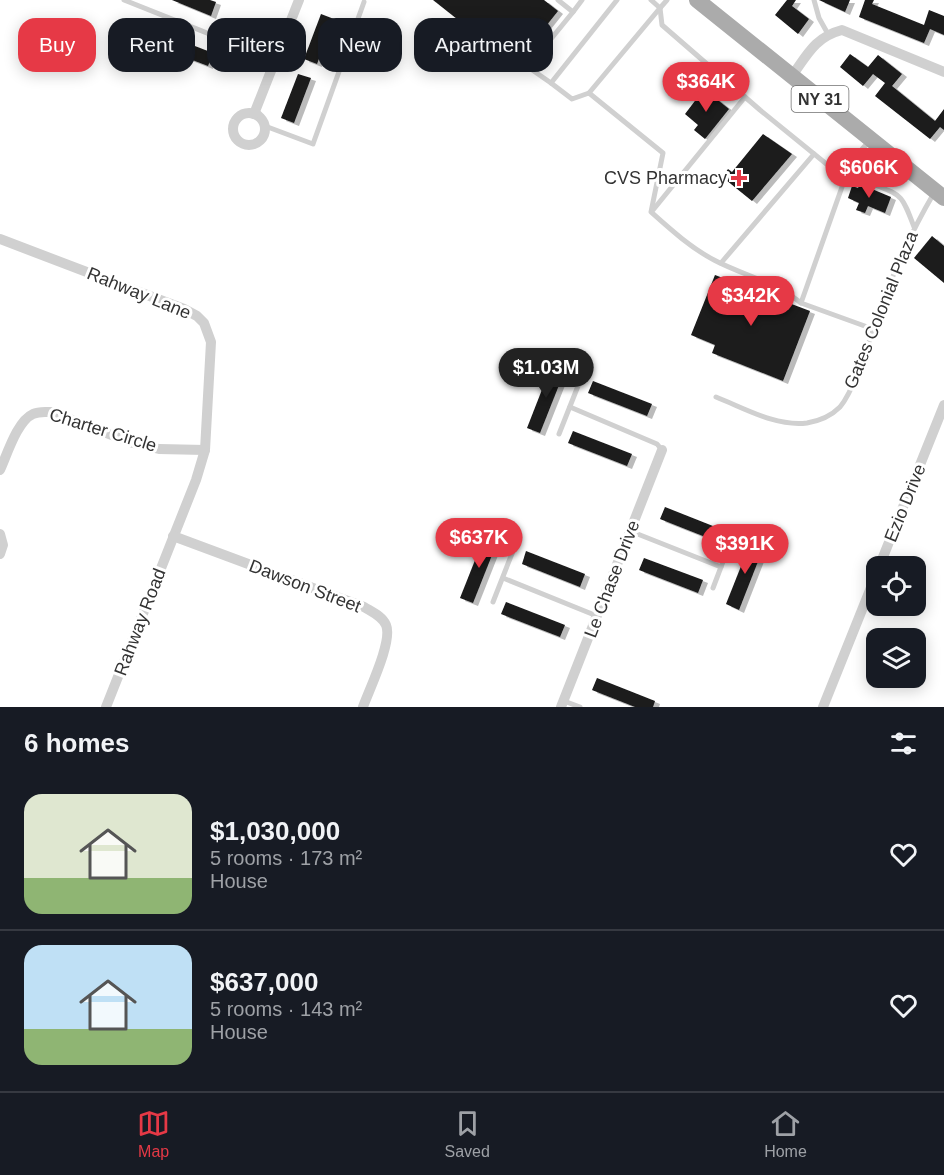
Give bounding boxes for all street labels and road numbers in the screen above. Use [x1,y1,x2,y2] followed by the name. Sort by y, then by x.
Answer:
[792,86,848,112] road number: NY 31
[840,227,922,392] street label: Gates Colonial Plaza
[84,263,194,323] street label: Rahway Lane
[47,404,159,456] street label: Charter Circle
[880,461,930,545] street label: Ezio Drive
[580,518,644,640] street label: Le Chase Drive
[246,556,364,616] street label: Dawson Street
[110,566,170,678] street label: Rahway Road

